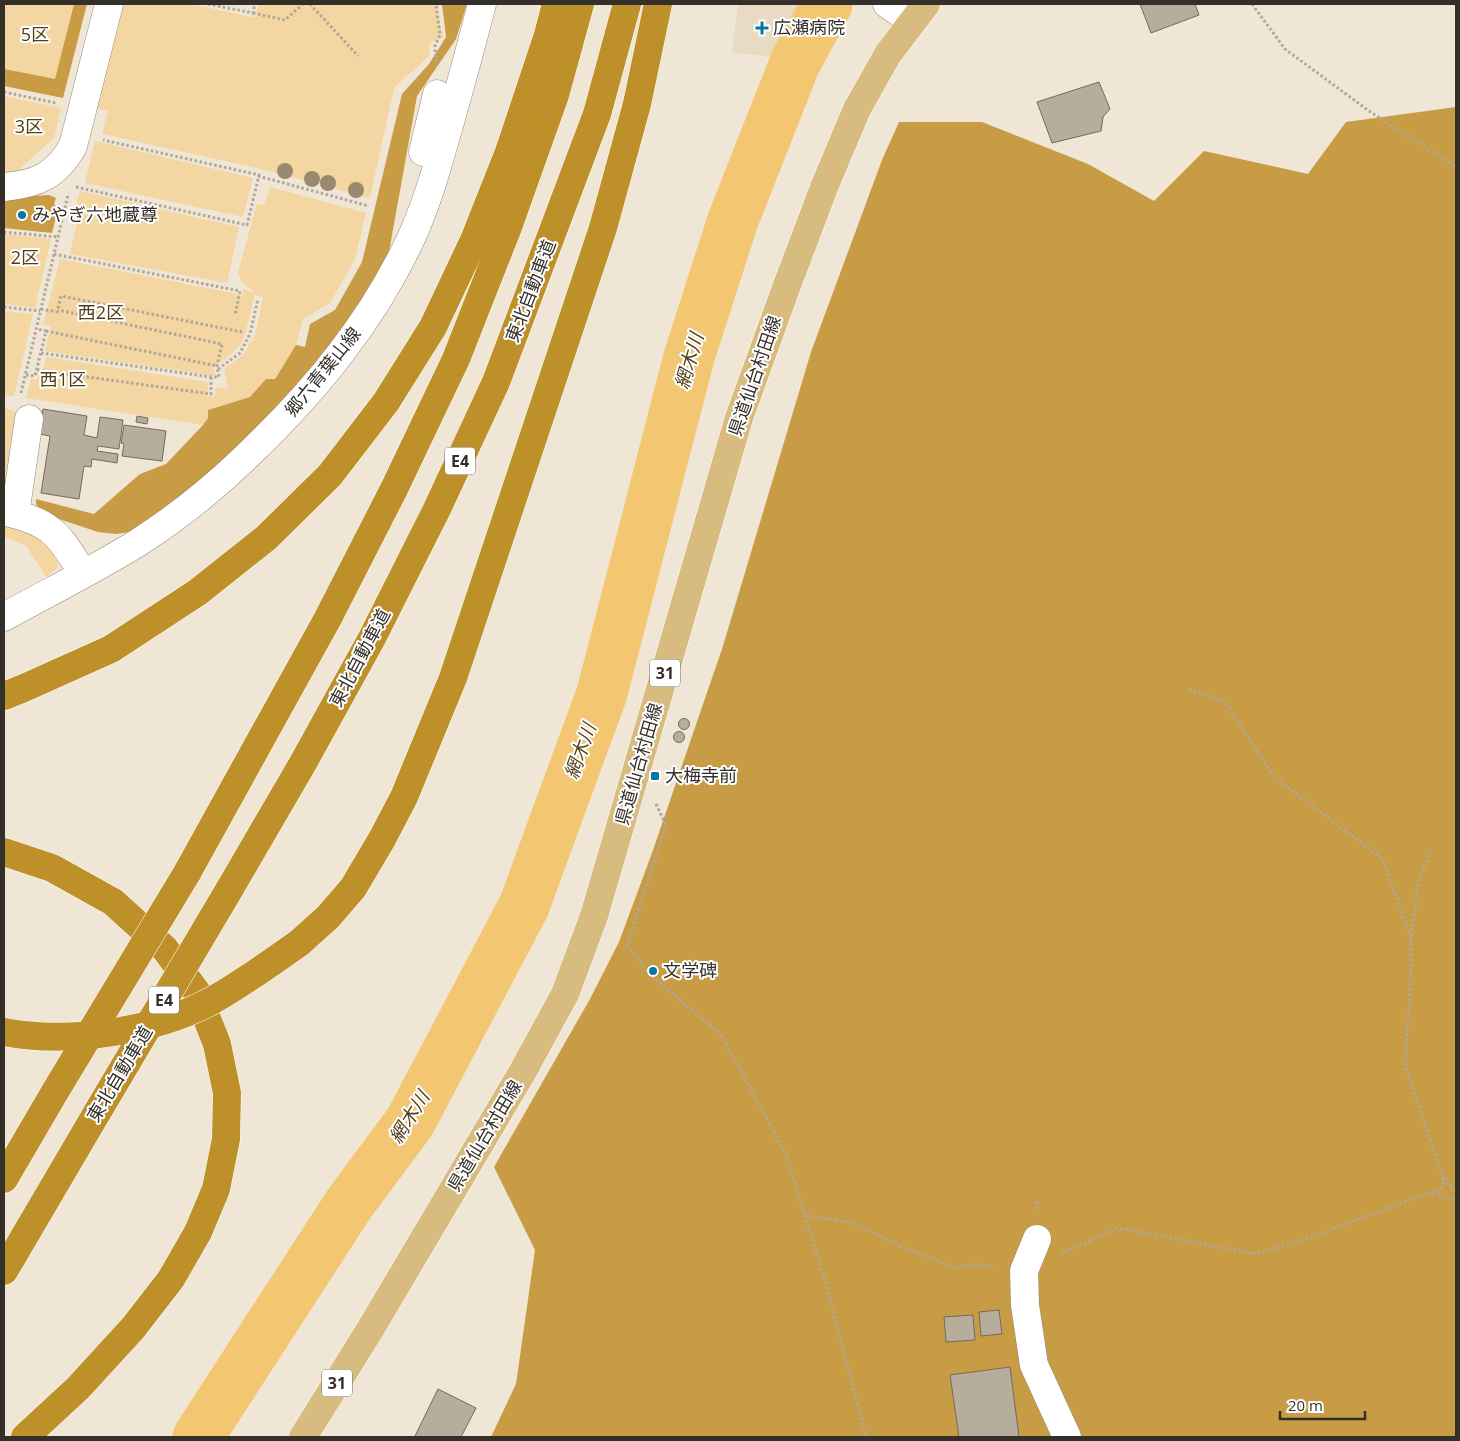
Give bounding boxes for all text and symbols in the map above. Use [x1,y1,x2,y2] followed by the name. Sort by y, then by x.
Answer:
[773,15,845,39] place label: 広瀬病院
[755,21,769,35] marker: 広瀬病院
[21,22,49,46] park label: 5区
[15,114,43,138] park label: 3区
[32,202,158,226] place label: みやぎ六地蔵尊
[16,209,28,221] marker: みやぎ六地蔵尊
[500,236,561,345] street label: 東北自動車道
[11,245,39,269] park label: 2区
[78,300,124,324] park label: 西2区
[722,312,786,439] street label: 県道仙台村田線
[279,322,366,421] street label: 郷六青葉山線
[669,328,710,392] water label: 網木川
[40,367,86,391] park label: 西1区
[445,448,475,474] road number: E4
[323,604,395,711] street label: 東北自動車道
[650,660,680,686] road number: 31
[609,700,667,828] street label: 県道仙台村田線
[558,718,603,782] water label: 網木川
[665,763,737,787] place label: 大梅寺前
[649,770,661,782] marker: 大梅寺前
[663,958,717,982] place label: 文学碑
[647,965,659,977] marker: 文学碑
[149,986,179,1014] road number: E4
[81,1021,157,1126] street label: 東北自動車道
[441,1075,527,1196] street label: 県道仙台村田線
[383,1084,436,1148] water label: 網木川
[322,1370,352,1396] road number: 31
[1280,1388,1365,1420] scale bar
[1288,1395,1323,1415] text: 20 m

